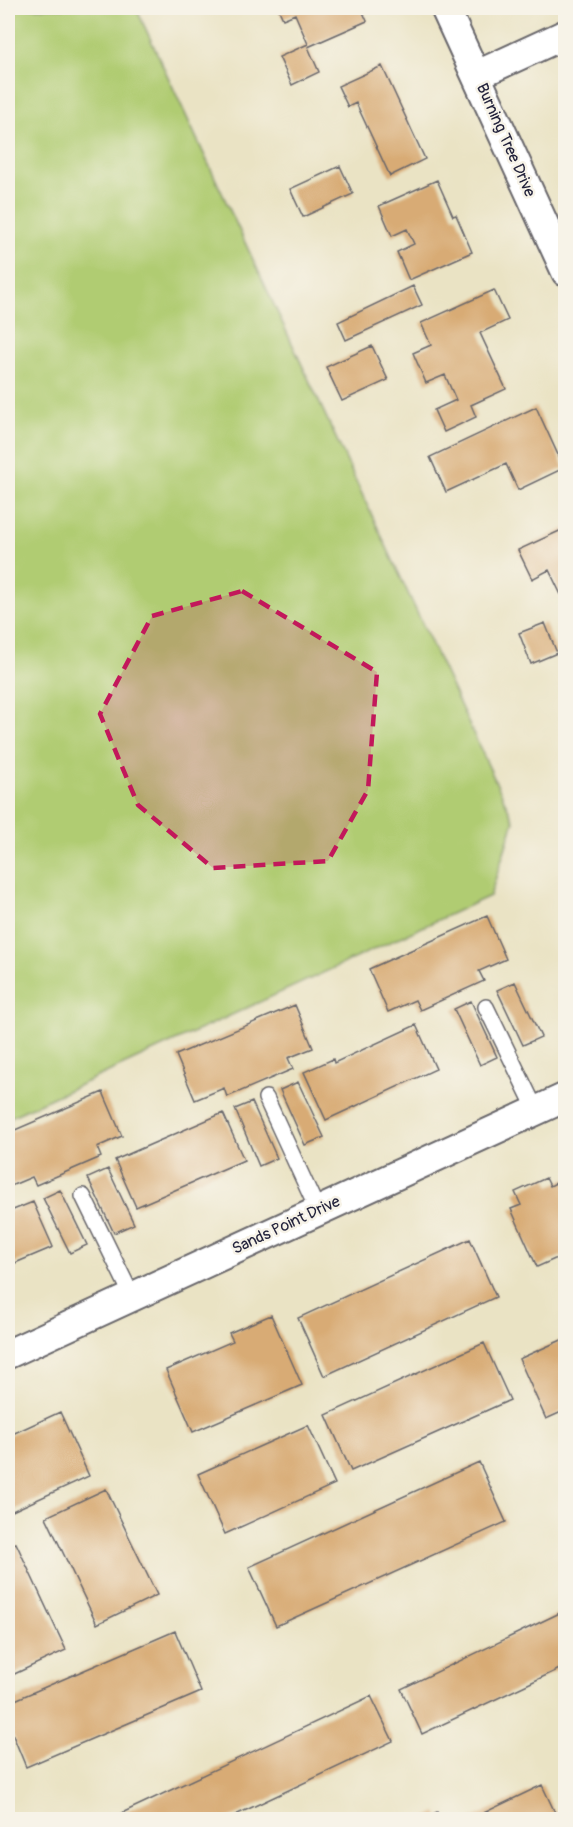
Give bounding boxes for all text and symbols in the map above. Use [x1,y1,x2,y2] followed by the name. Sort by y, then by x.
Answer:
[472,80,540,200] street label: Burning Tree Drive
[229,1191,343,1259] street label: Sands Point Drive

